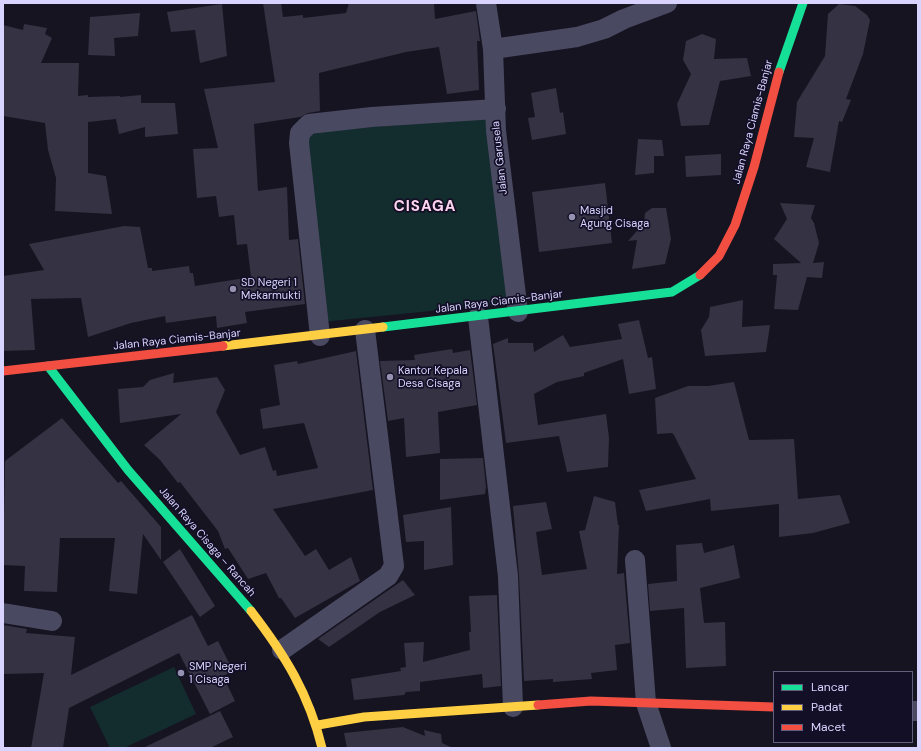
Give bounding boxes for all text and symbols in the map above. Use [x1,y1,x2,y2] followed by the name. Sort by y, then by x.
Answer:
[730,58,776,186] street label: Jalan Raya Ciamis-Banjar
[490,120,510,196] street label: Jalan Garusela
[394,198,456,216] district label: CISAGA
[580,204,649,230] place label: Masjid Agung Cisaga
[567,212,577,222] marker: Masjid Agung Cisaga
[241,276,301,302] place label: SD Negeri 1 Mekarmukti
[228,284,238,294] marker: SD Negeri 1 Mekarmukti
[435,288,563,316] street label: Jalan Raya Ciamis-Banjar
[113,327,241,353] street label: Jalan Raya Ciamis-Banjar
[398,364,468,390] place label: Kantor Kepala Desa Cisaga
[385,372,395,382] marker: Kantor Kepala Desa Cisaga
[156,485,258,599] street label: Jalan Raya Cisaga – Rancah
[189,660,247,686] place label: SMP Negeri 1 Cisaga
[176,668,186,678] marker: SMP Negeri 1 Cisaga
[773,671,913,743] legend
[811,679,849,695] text: Lancar
[811,699,843,715] text: Padat
[811,719,846,735] text: Macet

